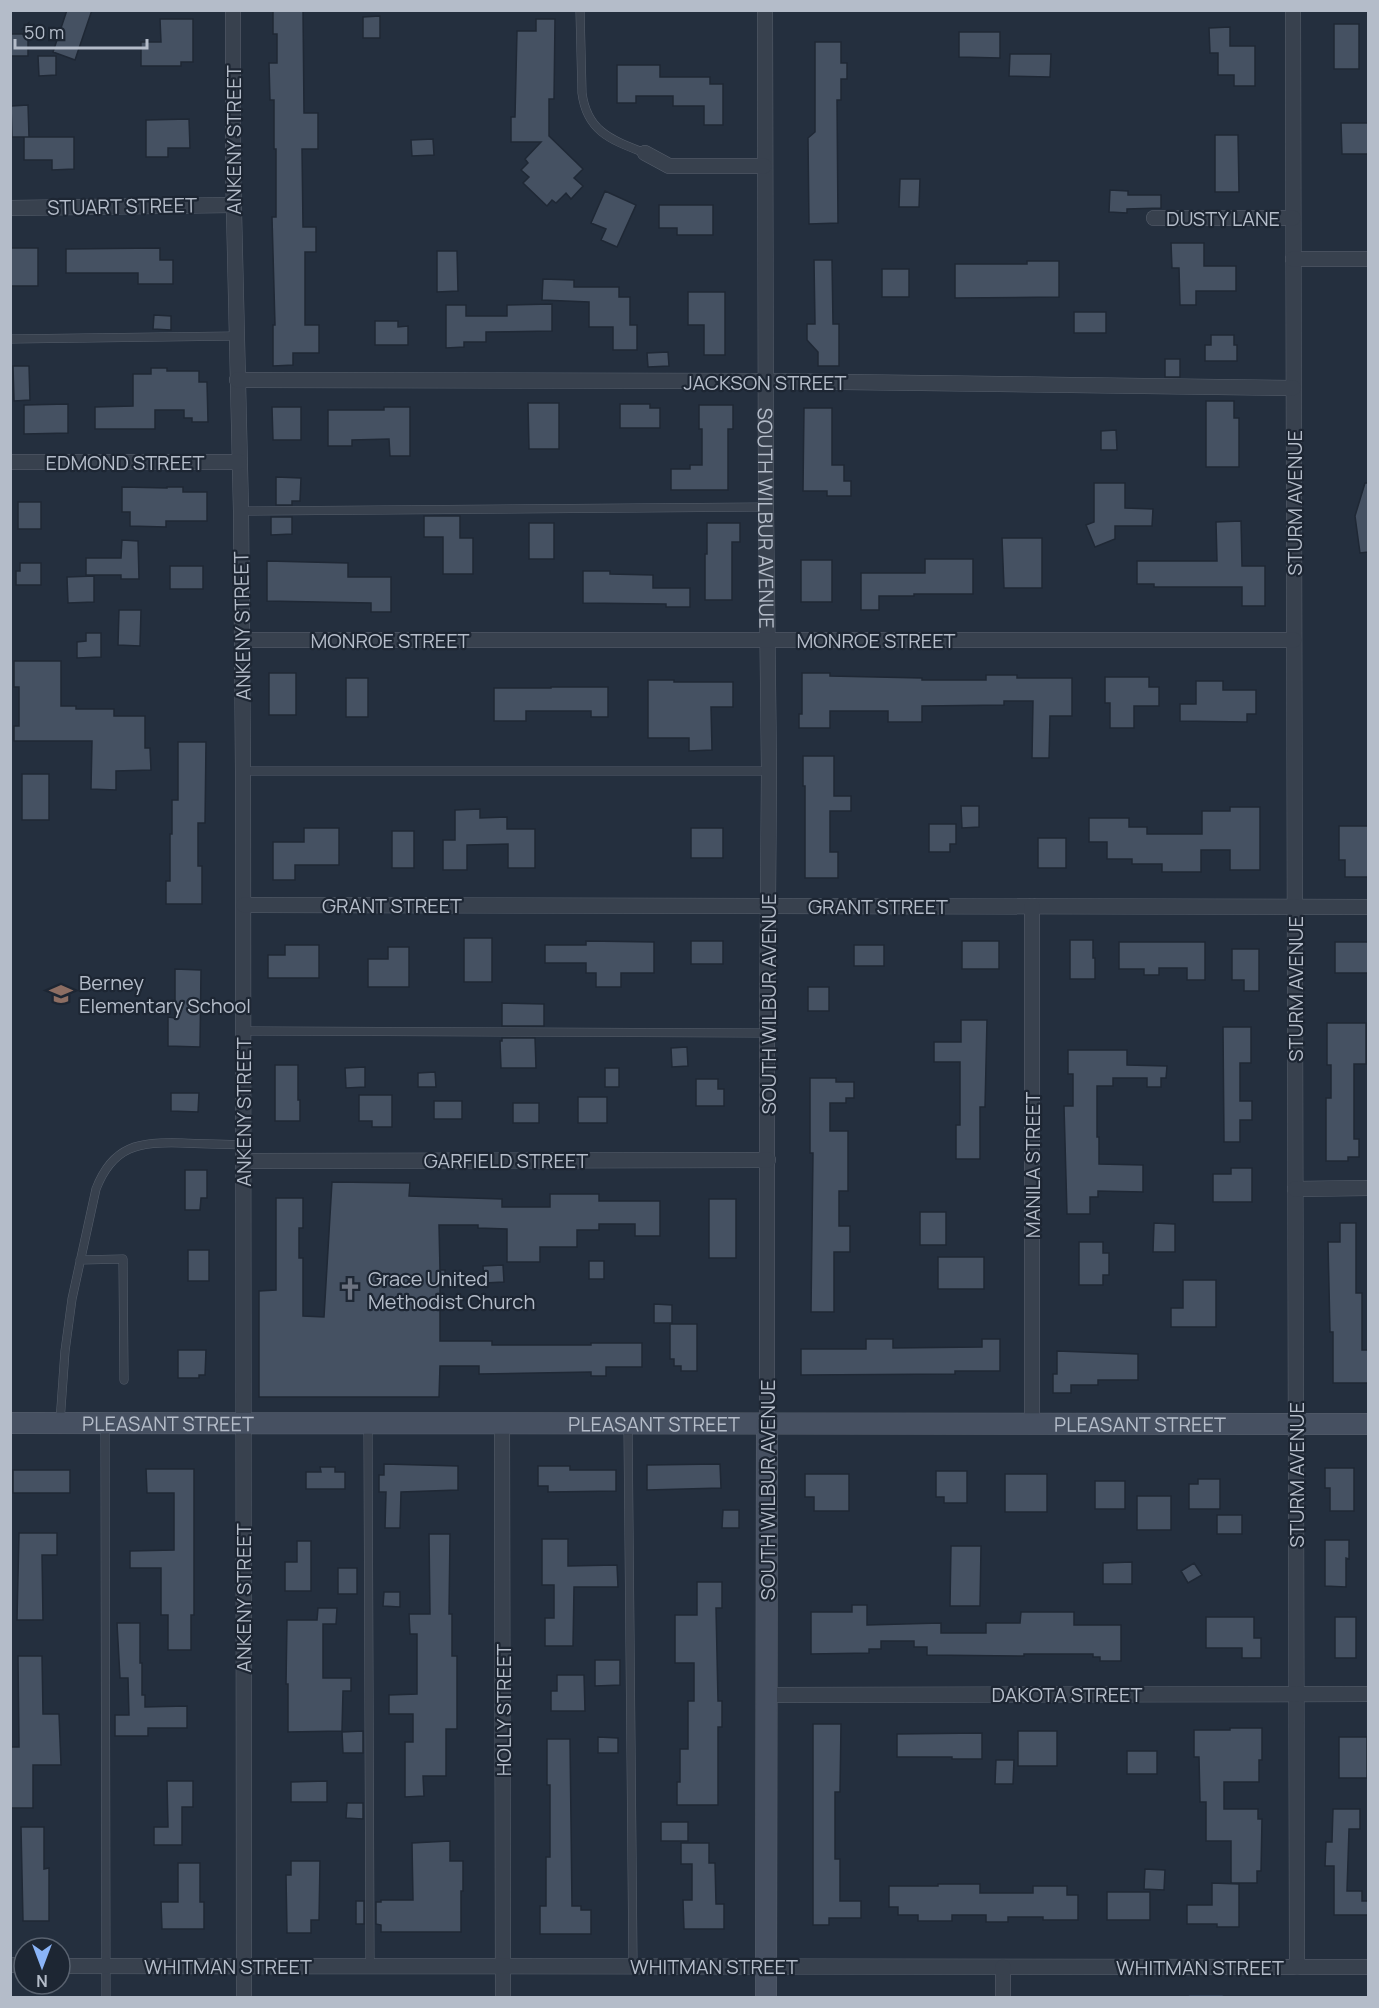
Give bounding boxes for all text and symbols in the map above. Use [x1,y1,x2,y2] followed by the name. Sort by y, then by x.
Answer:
[15,12,147,50] scale bar
[24,20,64,44] text: 50 m
[220,65,247,215] street label: ANKENY STREET
[47,191,197,221] street label: STUART STREET
[1166,205,1280,232] street label: DUSTY LANE
[684,369,846,396] street label: JACKSON STREET
[752,407,781,629] street label: SOUTH WILBUR AVENUE
[1281,430,1308,576] street label: STURM AVENUE
[46,449,204,476] street label: EDMOND STREET
[227,551,257,701] street label: ANKENY STREET
[310,627,470,654] street label: MONROE STREET
[796,627,956,654] street label: MONROE STREET
[322,892,462,919] street label: GRANT STREET
[808,893,948,920] street label: GRANT STREET
[755,894,782,1114] street label: SOUTH WILBUR AVENUE
[1282,916,1309,1062] street label: STURM AVENUE
[79,969,251,1019] place label: Berney Elementary School
[48,981,74,1007] school or university icon: Berney Elementary School
[230,1037,257,1187] street label: ANKENY STREET
[1019,1092,1046,1238] street label: MANILA STREET
[424,1147,588,1174] street label: GARFIELD STREET
[368,1265,535,1315] place label: Grace United Methodist Church
[337,1276,363,1302] church icon: Grace United Methodist Church
[754,1380,781,1600] street label: SOUTH WILBUR AVENUE
[1283,1402,1310,1548] street label: STURM AVENUE
[82,1410,254,1437] street label: PLEASANT STREET
[568,1410,740,1437] street label: PLEASANT STREET
[1054,1410,1226,1437] street label: PLEASANT STREET
[230,1523,257,1673] street label: ANKENY STREET
[490,1644,517,1776] street label: HOLLY STREET
[992,1681,1142,1708] street label: DAKOTA STREET
[12,1936,72,1996] north arrow
[144,1953,312,1980] street label: WHITMAN STREET
[630,1953,798,1980] street label: WHITMAN STREET
[1116,1954,1284,1981] street label: WHITMAN STREET
[36,1970,48,1992] text: N

